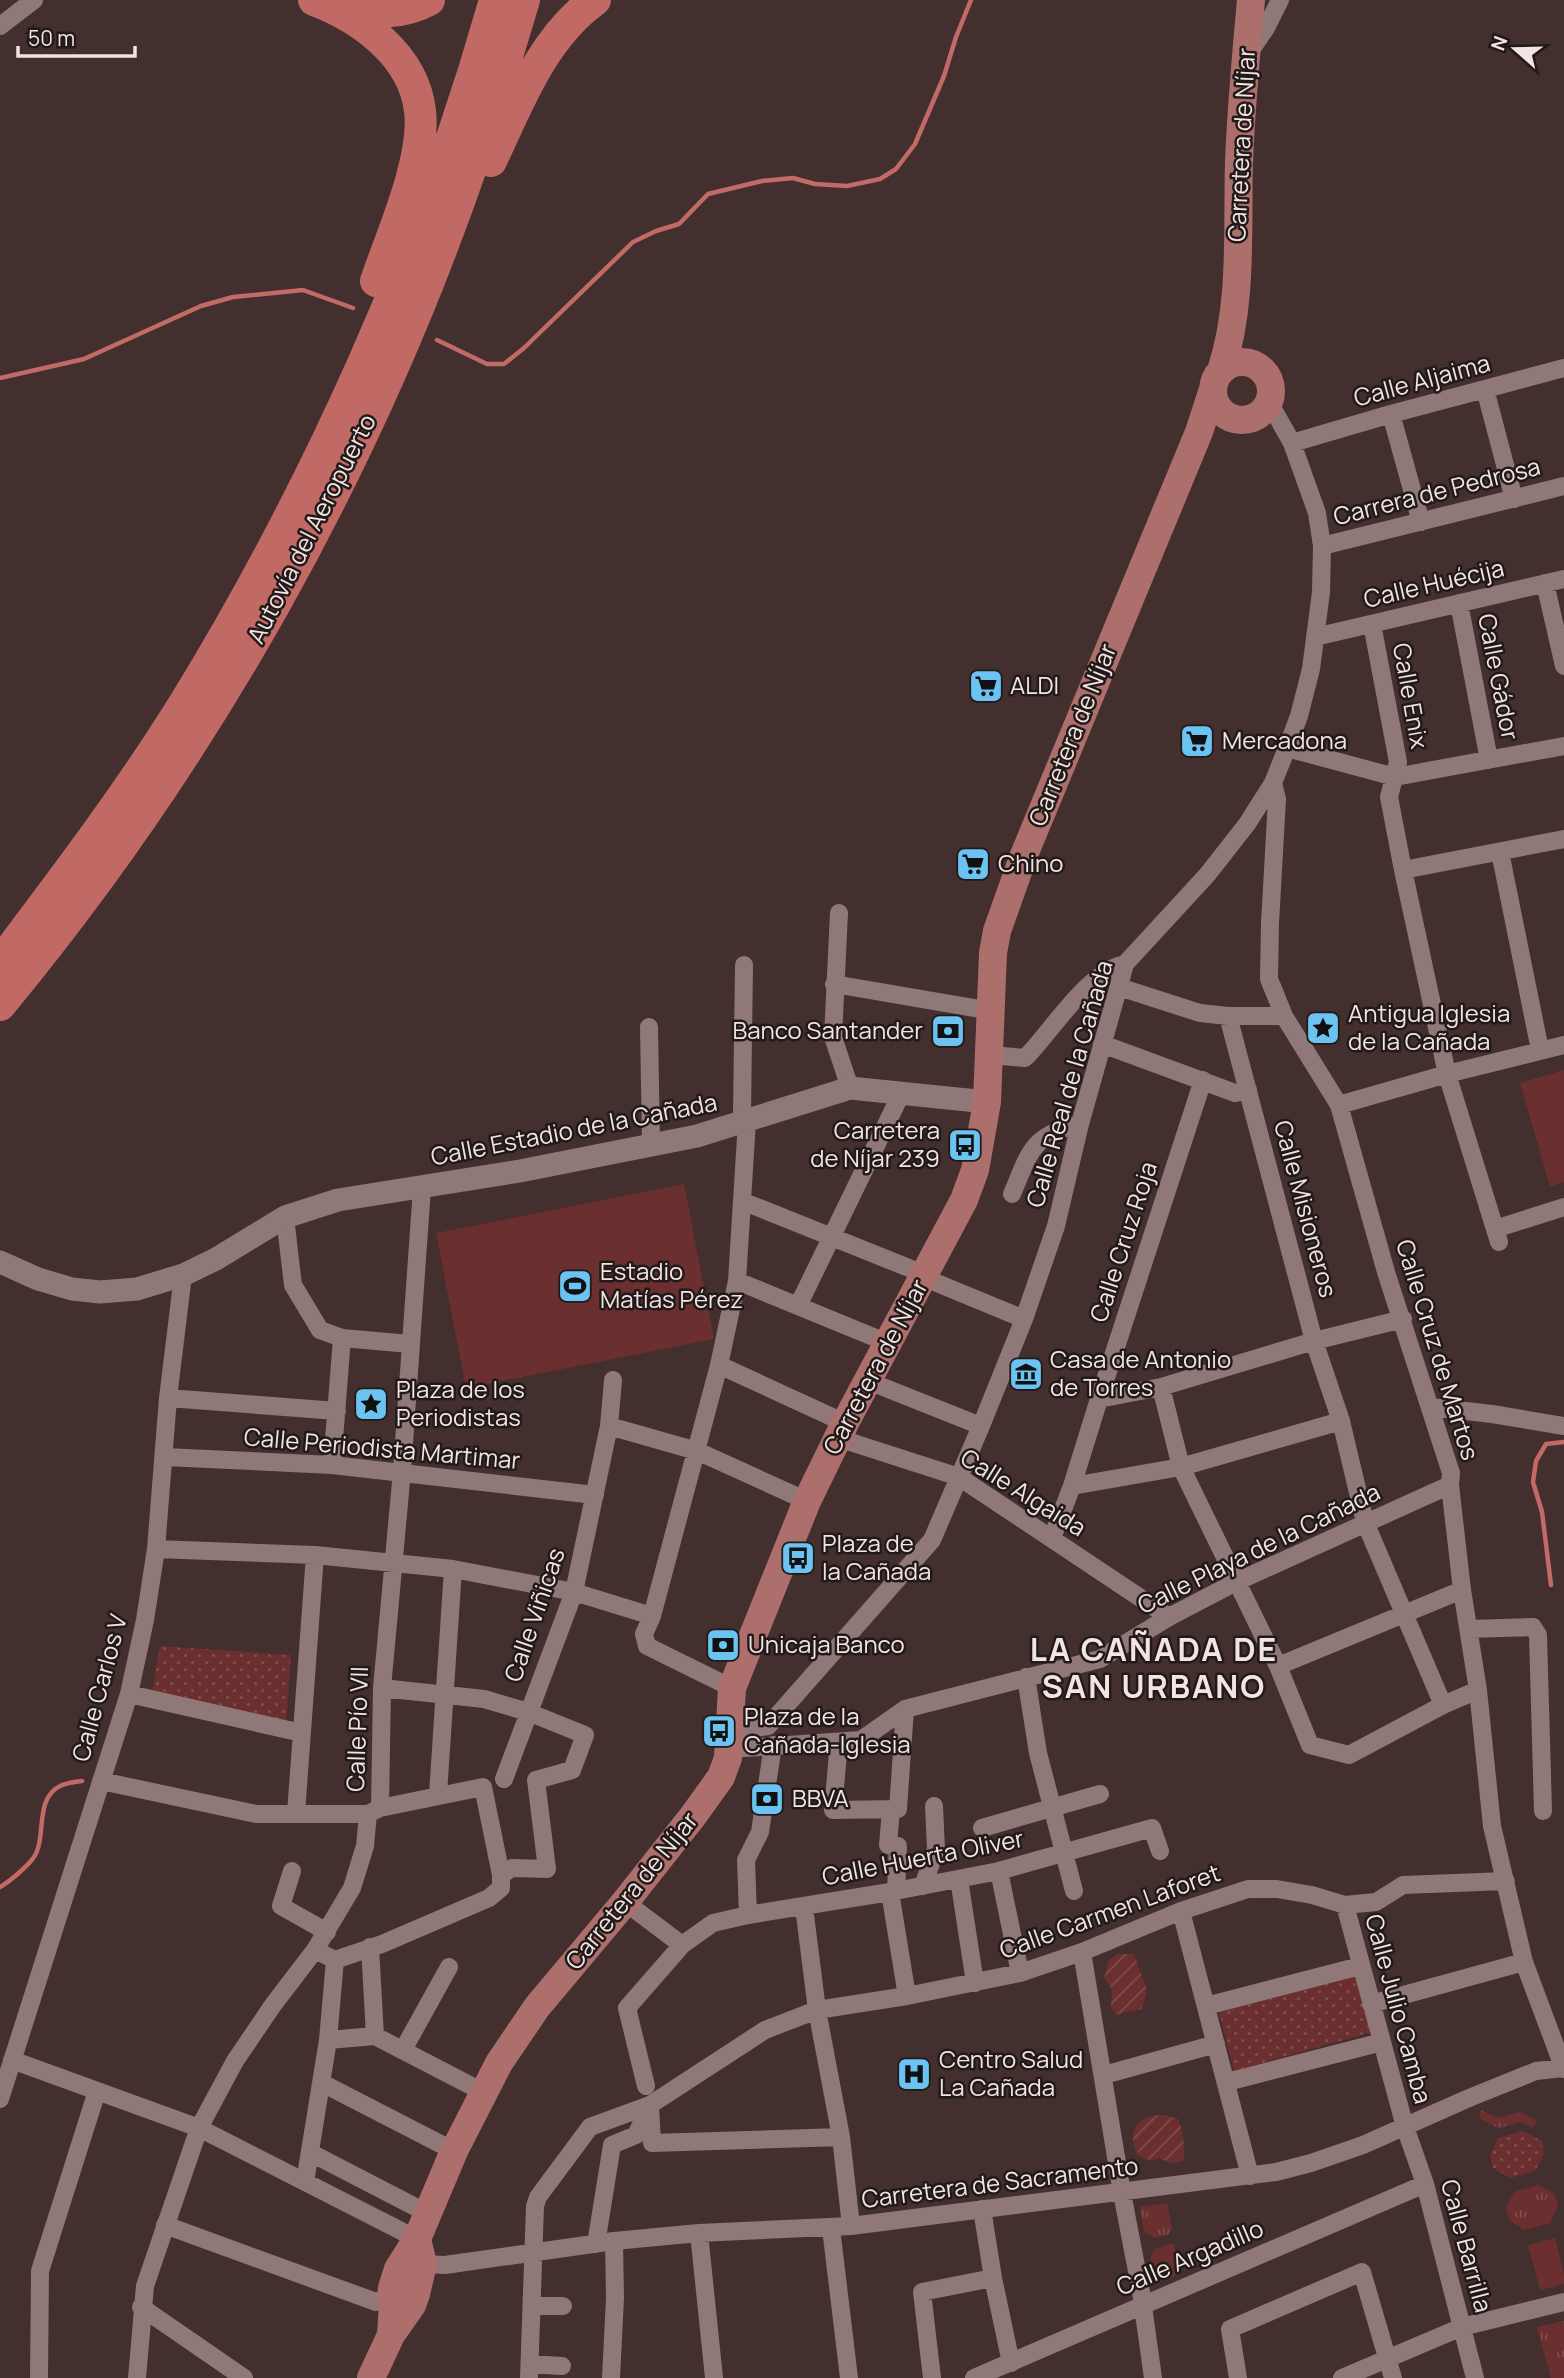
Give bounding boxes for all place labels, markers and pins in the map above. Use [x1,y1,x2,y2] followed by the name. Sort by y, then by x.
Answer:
[967,667,1005,705] supermarket icon: ALDI
[1010,668,1059,701] place label: ALDI
[1178,722,1216,760] supermarket icon: Mercadona
[1222,723,1347,756] place label: Mercadona
[954,845,992,883] supermarket icon: Chino
[998,846,1063,879] place label: Chino
[1348,996,1510,1057] place label: Antigua Iglesia de la Cañada
[1304,1009,1342,1047] place icon: Antigua Iglesia de la Cañada
[929,1012,967,1050] bank icon: Banco Santander
[732,1013,923,1046] place label: Banco Santander
[810,1113,940,1174] place label: Carretera de Níjar 239
[946,1126,984,1164] bus stop icon: Carretera de Níjar 239
[600,1254,743,1315] place label: Estadio Matías Pérez
[556,1267,594,1305] sports icon: Estadio Matías Pérez
[1050,1342,1231,1403] place label: Casa de Antonio de Torres
[1007,1355,1045,1393] museum icon: Casa de Antonio de Torres
[396,1372,525,1433] place label: Plaza de los Periodistas
[352,1385,390,1423] place icon: Plaza de los Periodistas
[822,1526,931,1587] place label: Plaza de la Cañada
[779,1539,817,1577] bus stop icon: Plaza de la Cañada
[704,1626,742,1664] bank icon: Unicaja Banco
[748,1627,905,1660] place label: Unicaja Banco
[744,1699,911,1760] place label: Plaza de la Cañada-Iglesia
[700,1712,738,1750] bus stop icon: Plaza de la Cañada-Iglesia
[748,1780,786,1818] bank icon: BBVA
[792,1781,849,1814] place label: BBVA
[939,2042,1083,2103] place label: Centro Salud La Cañada
[895,2055,933,2093] hospital icon: Centro Salud La Cañada

